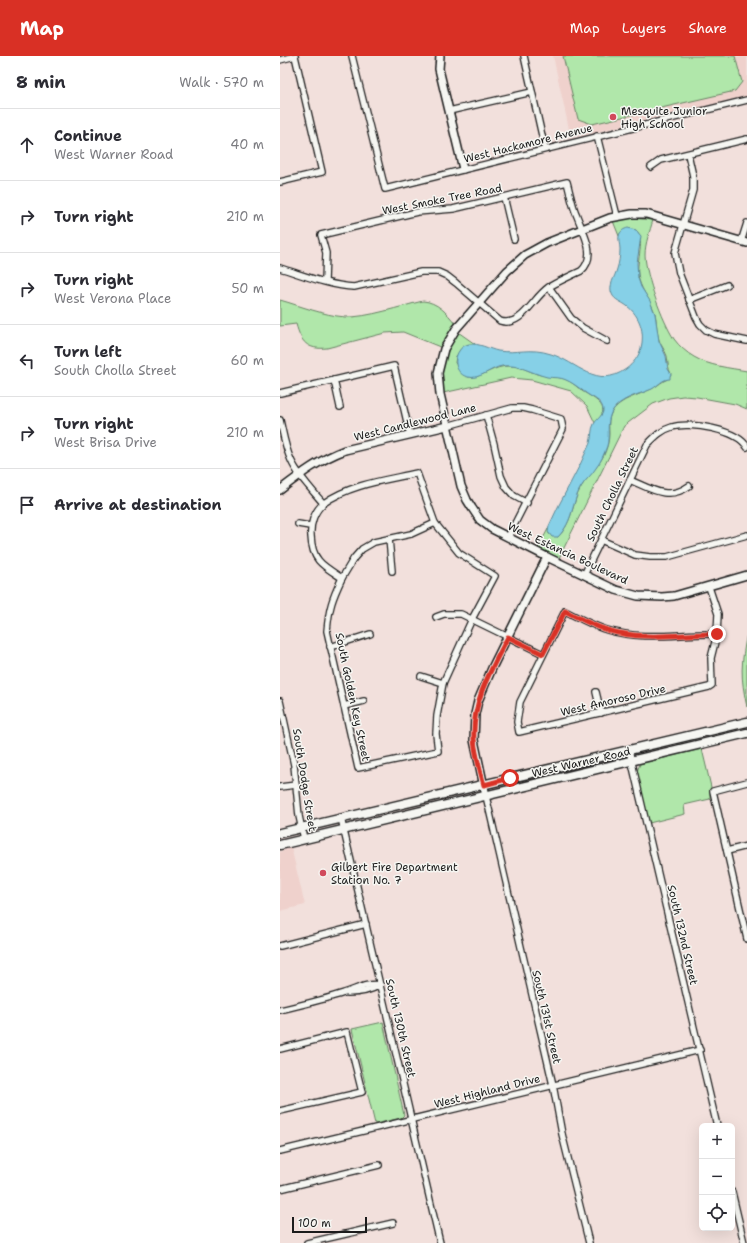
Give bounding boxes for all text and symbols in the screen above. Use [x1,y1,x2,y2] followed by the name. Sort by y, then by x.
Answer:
[20,16,64,41] text: Map
[570,19,600,37] text: Map
[622,19,666,37] text: Layers
[688,19,727,37] text: Share
[16,71,66,93] text: 8 min
[179,74,264,91] text: Walk · 570 m
[621,104,707,132] place label: Mesquite Junior High School
[608,112,618,122] marker: Mesquite Junior High School
[462,120,594,167] street label: West Hackamore Avenue
[54,126,122,146] text: Continue
[16,134,38,156] icon: ahead
[230,136,264,153] text: 40 m
[54,146,173,163] text: West Warner Road
[381,180,503,218] street label: West Smoke Tree Road
[16,206,38,228] icon: right
[54,207,134,227] text: Turn right
[226,208,264,225] text: 210 m
[54,270,134,290] text: Turn right
[16,278,38,300] icon: right
[231,280,264,297] text: 50 m
[54,290,171,307] text: West Verona Place
[54,342,122,362] text: Turn left
[16,350,38,372] icon: left
[231,352,264,369] text: 60 m
[54,362,176,379] text: South Cholla Street
[352,400,478,445] street label: West Candlewood Lane
[54,414,134,434] text: Turn right
[16,422,38,444] icon: right
[226,424,264,441] text: 210 m
[54,434,157,451] text: West Brisa Drive
[583,444,642,544] street label: South Cholla Street
[16,494,38,516] icon: arrive
[54,495,222,515] text: Arrive at destination
[505,519,631,588] street label: West Estancia Boulevard
[708,625,726,643] route end
[332,631,374,763] street label: South Golden Key Street
[559,681,667,720] street label: West Amoroso Drive
[289,728,320,833] street label: South Dodge Street
[530,744,632,781] street label: West Warner Road
[501,769,519,787] route start
[331,860,458,888] place label: Gilbert Fire Department Station No. 7
[318,868,328,878] marker: Gilbert Fire Department Station No. 7
[664,884,701,987] street label: South 132nd Street
[528,969,565,1066] street label: South 131st Street
[382,977,419,1079] street label: South 130th Street
[432,1071,542,1112] street label: West Highland Drive
[699,1123,735,1231] map controls
[699,1123,735,1159] button: +
[699,1159,735,1195] button: −
[699,1195,735,1231] button: locate
[292,1215,367,1234] scale bar
[298,1216,331,1231] text: 100 m

